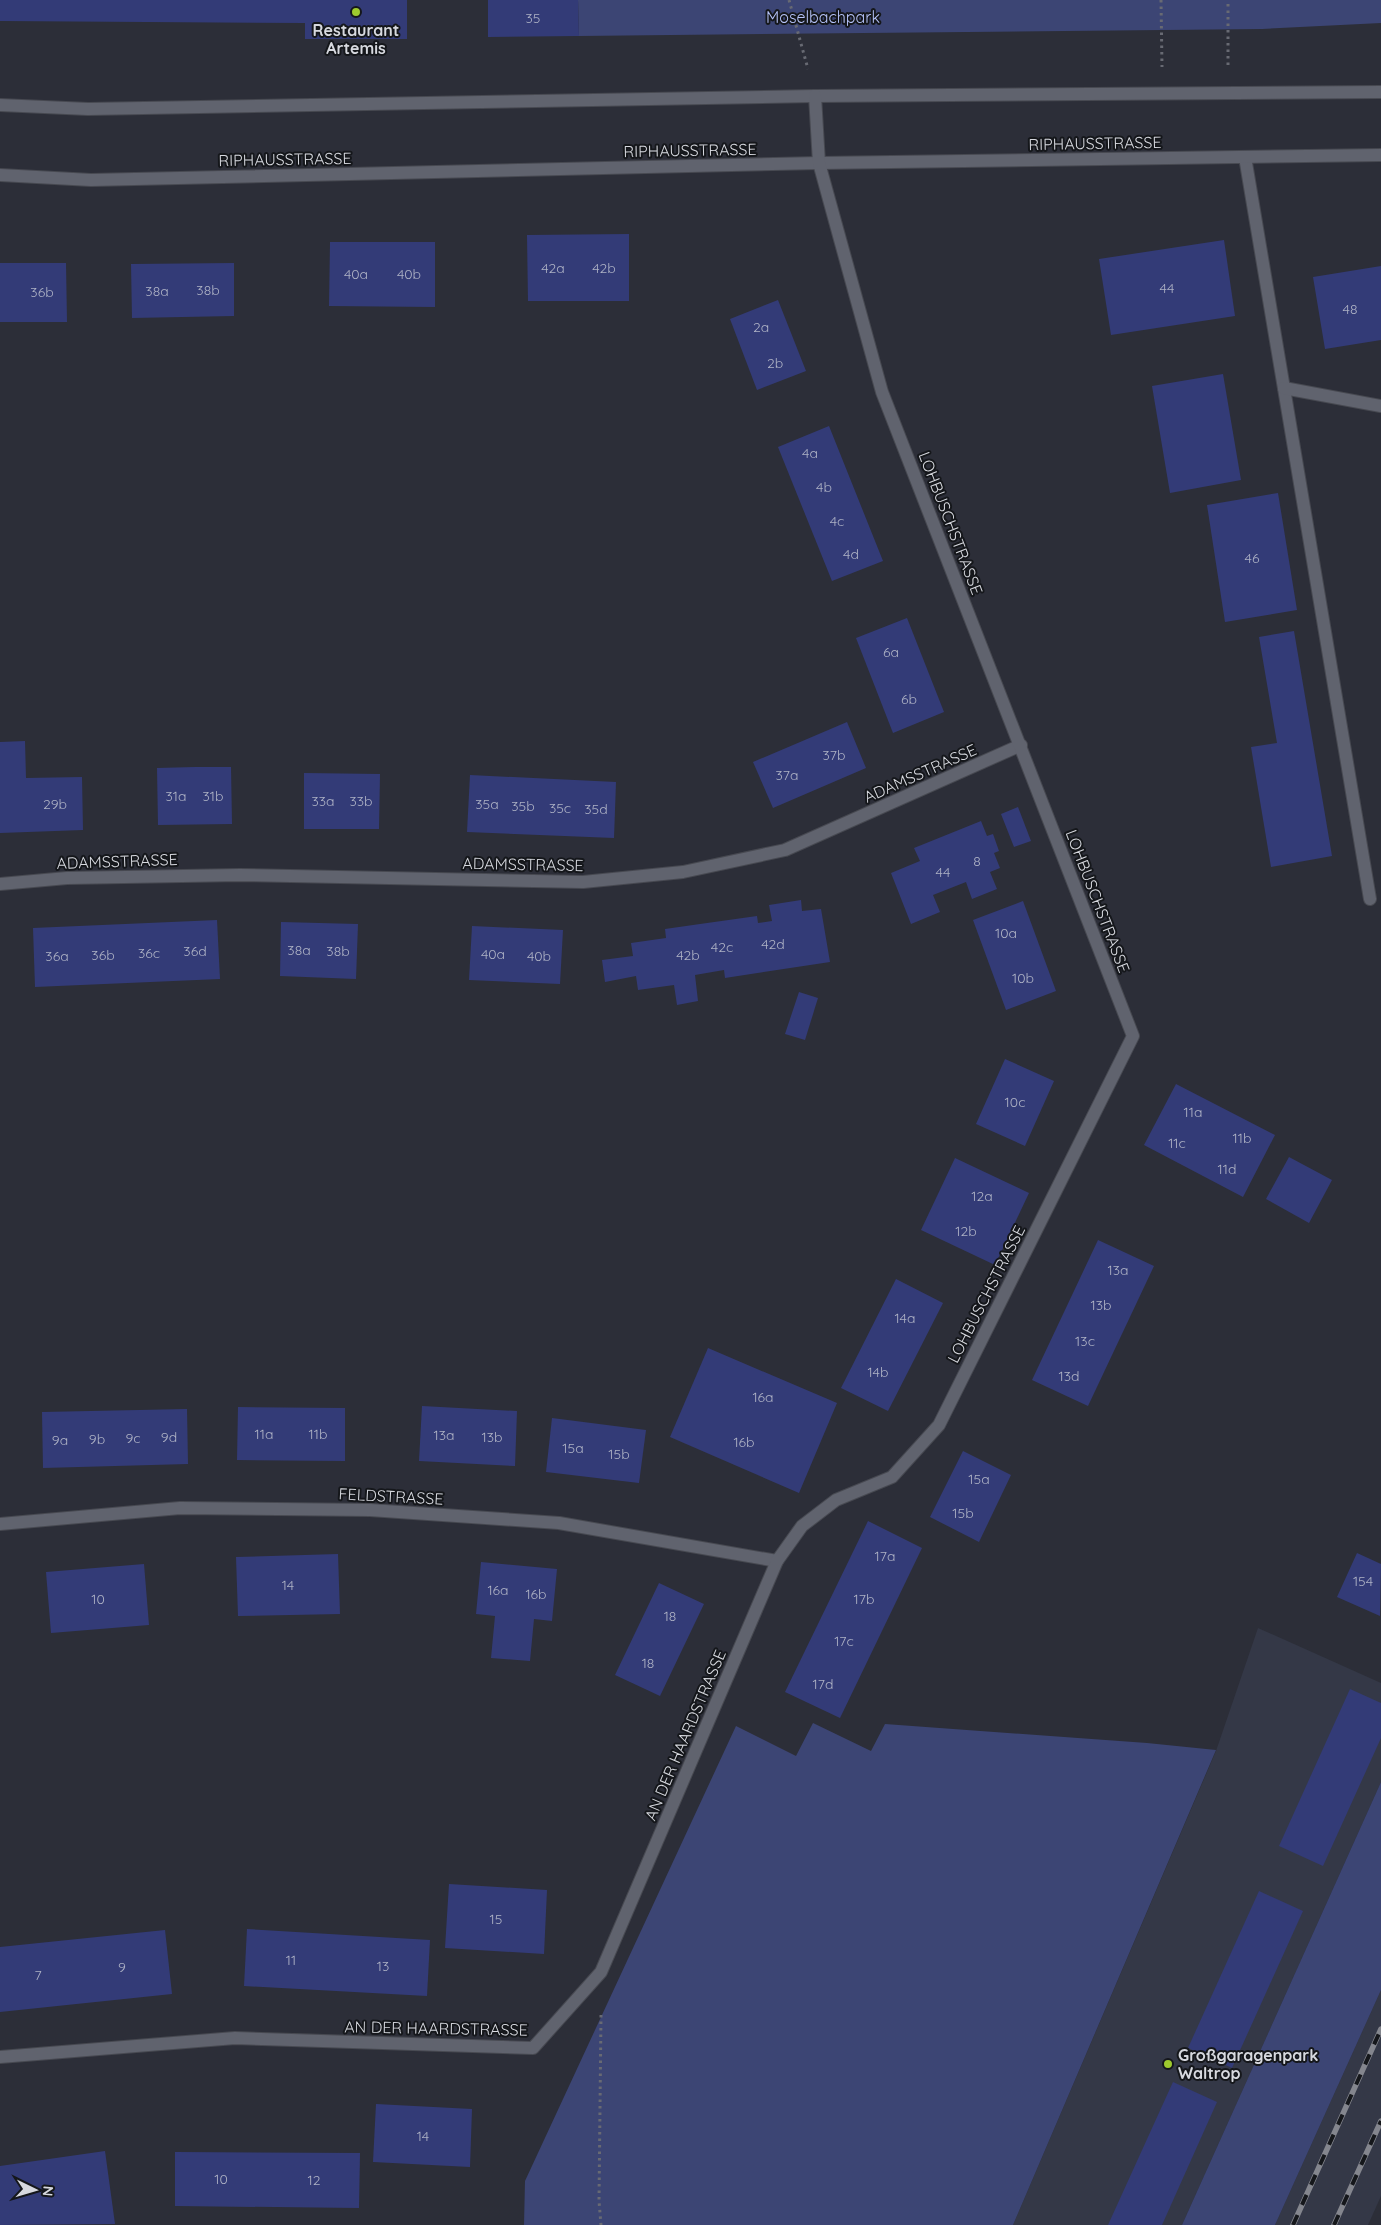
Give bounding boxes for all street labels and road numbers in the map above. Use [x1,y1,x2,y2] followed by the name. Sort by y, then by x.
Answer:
[1028,132,1162,154] street label: RIPHAUSSTRASSE
[623,139,757,161] street label: RIPHAUSSTRASSE
[218,148,352,170] street label: RIPHAUSSTRASSE
[915,449,987,597] street label: LOHBUSCHSTRASSE
[861,739,979,807] street label: ADAMSSTRASSE
[1062,827,1134,975] street label: LOHBUSCHSTRASSE
[56,849,178,873] street label: ADAMSSTRASSE
[462,853,584,875] street label: ADAMSSTRASSE
[943,1222,1029,1366] street label: LOHBUSCHSTRASSE
[338,1483,444,1509] street label: FELDSTRASSE
[640,1647,730,1823] street label: AN DER HAARDSTRASSE
[344,2016,528,2040] street label: AN DER HAARDSTRASSE

